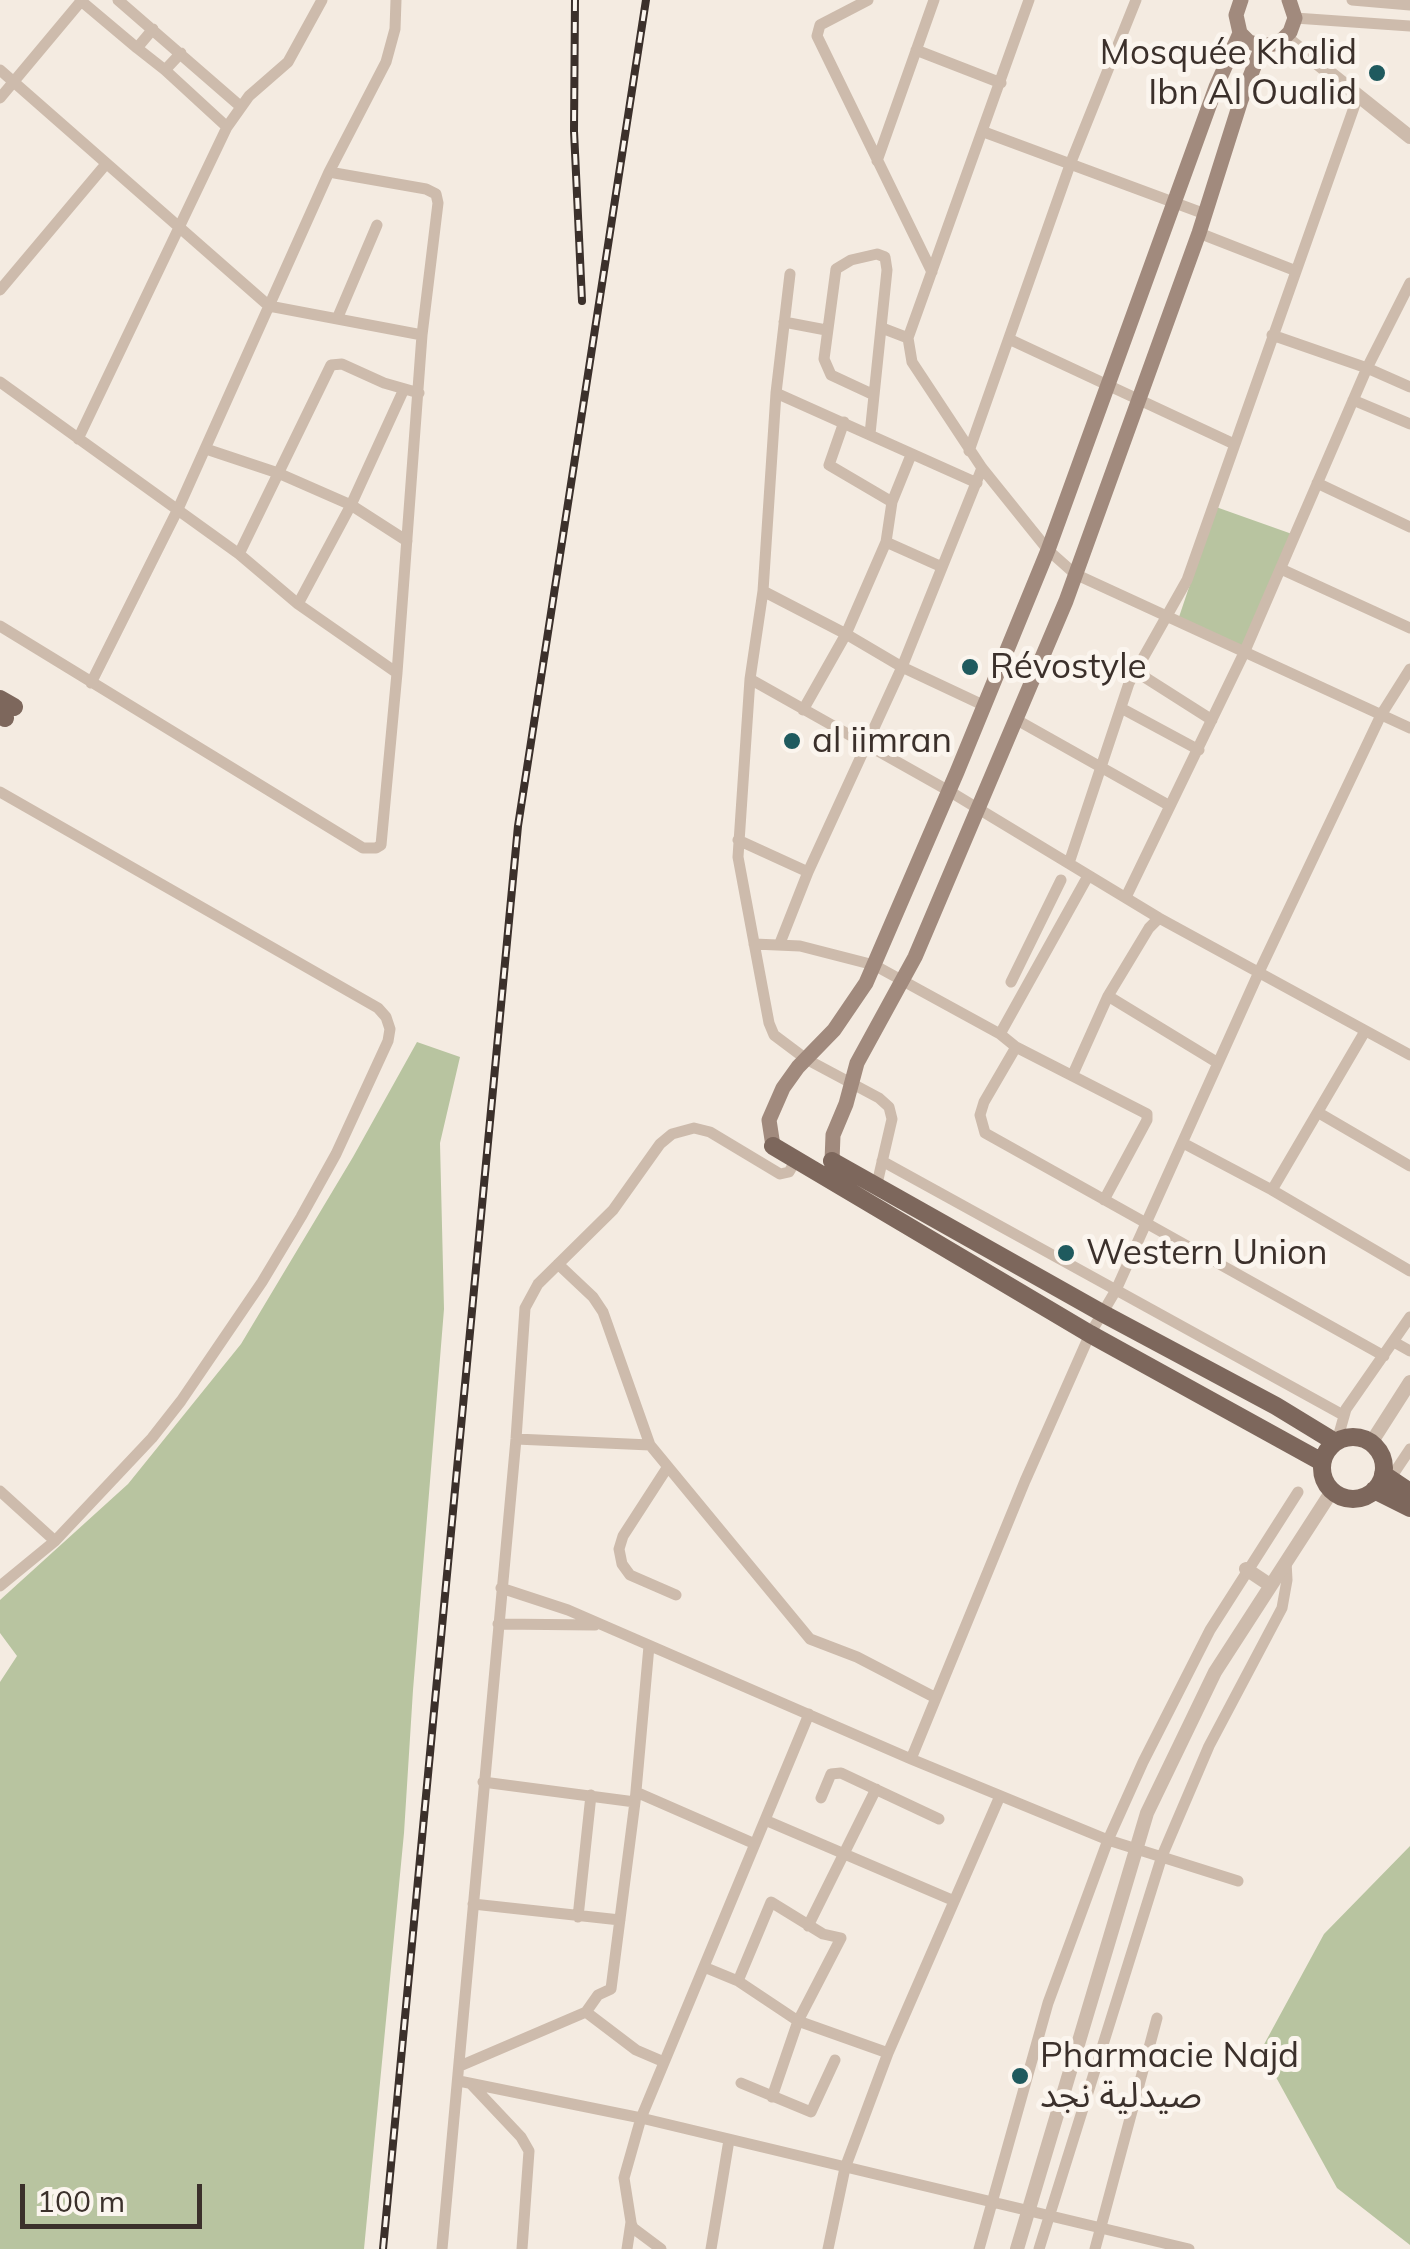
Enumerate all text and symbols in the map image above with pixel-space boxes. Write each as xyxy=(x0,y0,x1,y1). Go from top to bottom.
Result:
place label: Mosquée Khalid Ibn Al Oualid xyxy=(1100,32,1357,114)
marker: Mosquée Khalid Ibn Al Oualid xyxy=(1366,62,1388,84)
place label: Révostyle xyxy=(990,646,1147,688)
marker: Révostyle xyxy=(959,656,981,678)
place label: al iimran xyxy=(812,720,952,762)
marker: al iimran xyxy=(781,730,803,752)
place label: Western Union xyxy=(1086,1232,1327,1274)
marker: Western Union xyxy=(1055,1242,1077,1264)
place label: Pharmacie Najd صيدلية نجد xyxy=(1040,2035,1299,2117)
marker: Pharmacie Najd صيدلية نجد xyxy=(1009,2065,1031,2087)
scale bar xyxy=(25,2164,208,2226)
text: 100 m xyxy=(37,2182,125,2220)

